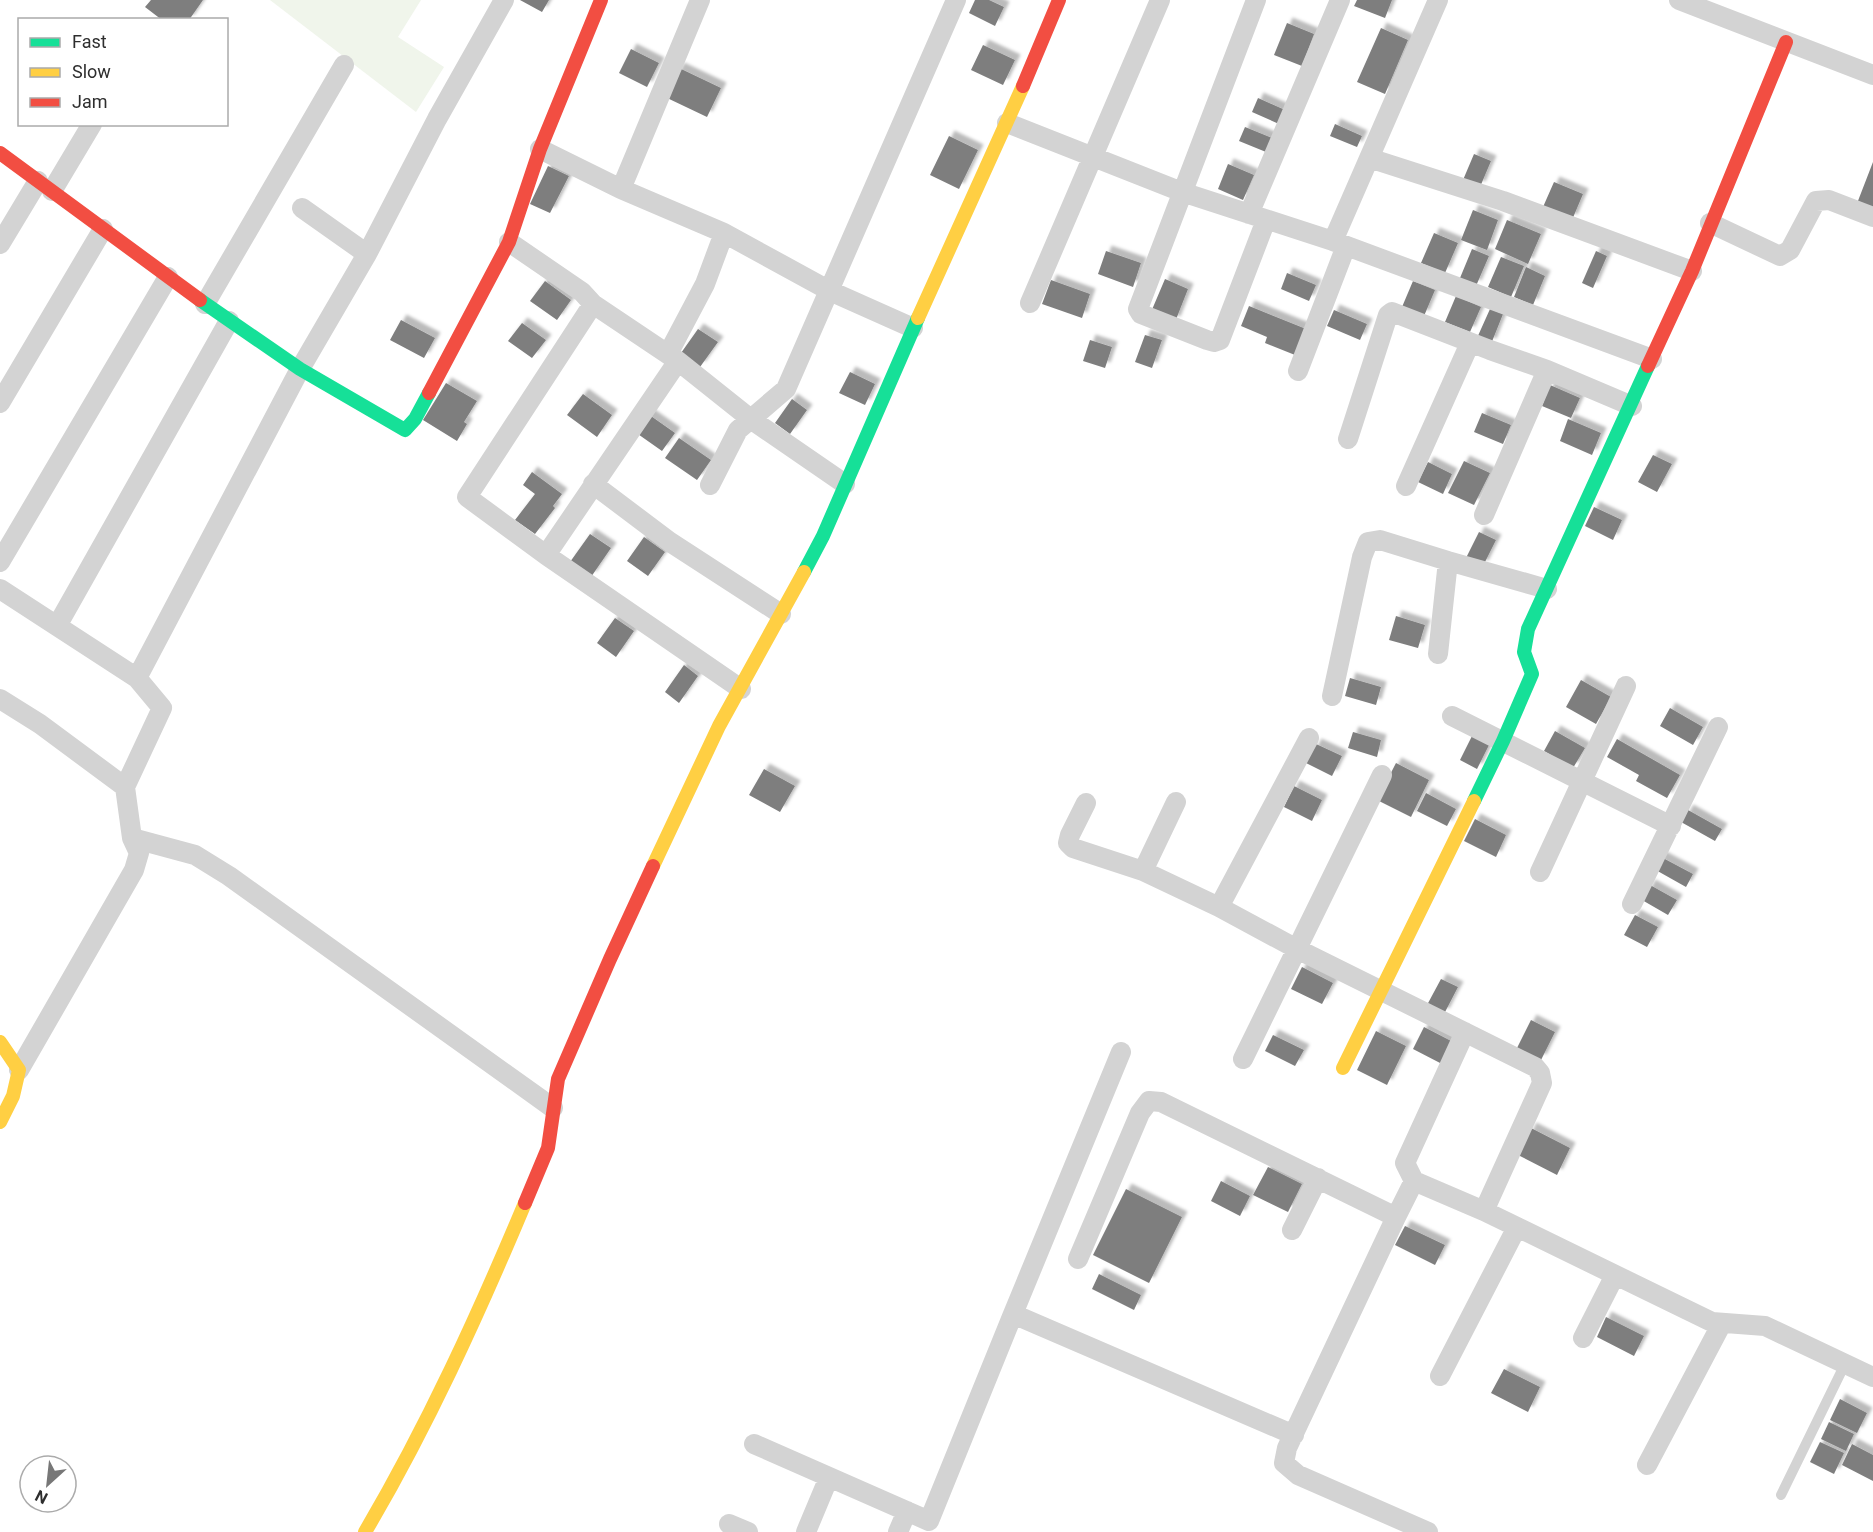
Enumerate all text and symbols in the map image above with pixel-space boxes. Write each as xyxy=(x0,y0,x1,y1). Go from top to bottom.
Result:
legend xyxy=(18,18,228,126)
text: Fast xyxy=(72,31,107,52)
text: Slow xyxy=(72,61,111,82)
text: Jam xyxy=(72,91,108,112)
north arrow xyxy=(18,1454,78,1514)
text: N xyxy=(32,1486,51,1508)

